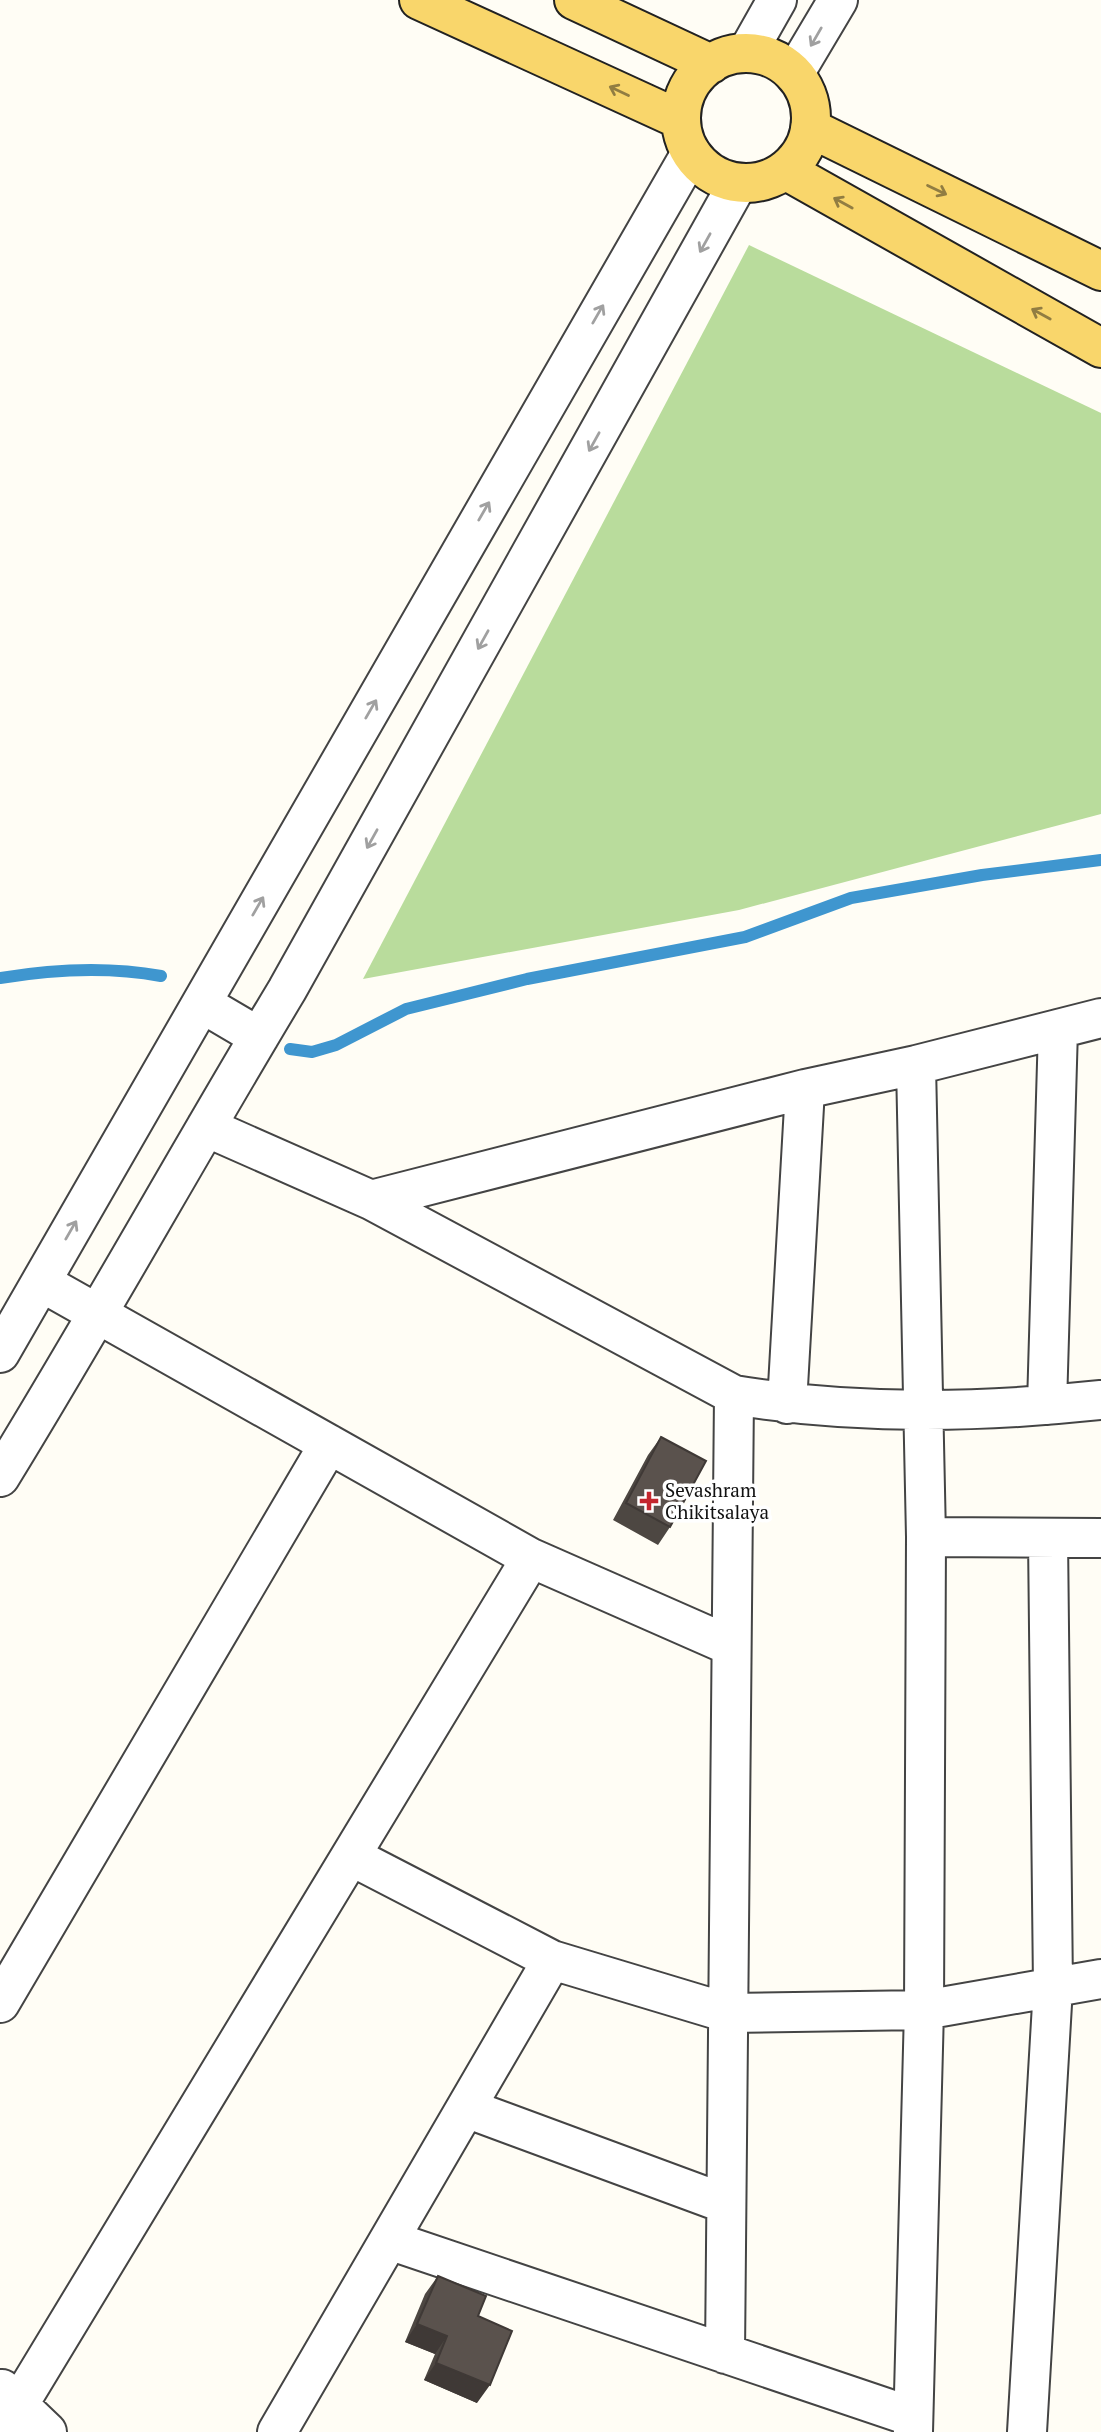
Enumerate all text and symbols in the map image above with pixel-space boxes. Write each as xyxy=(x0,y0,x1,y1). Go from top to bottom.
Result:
one-way arrow xyxy=(809,27,823,47)
one-way arrow xyxy=(609,84,630,97)
one-way arrow xyxy=(926,184,947,198)
one-way arrow xyxy=(833,196,854,209)
one-way arrow xyxy=(698,232,711,253)
one-way arrow xyxy=(591,305,605,325)
one-way arrow xyxy=(1032,307,1052,321)
one-way arrow xyxy=(587,431,601,451)
one-way arrow xyxy=(477,502,491,522)
one-way arrow xyxy=(476,630,490,650)
one-way arrow xyxy=(364,699,378,719)
one-way arrow xyxy=(365,828,378,849)
one-way arrow xyxy=(251,896,265,916)
one-way arrow xyxy=(65,1220,78,1241)
place label: Sevashram Chikitsalaya xyxy=(665,1477,769,1524)
marker: Sevashram Chikitsalaya xyxy=(639,1491,659,1511)

